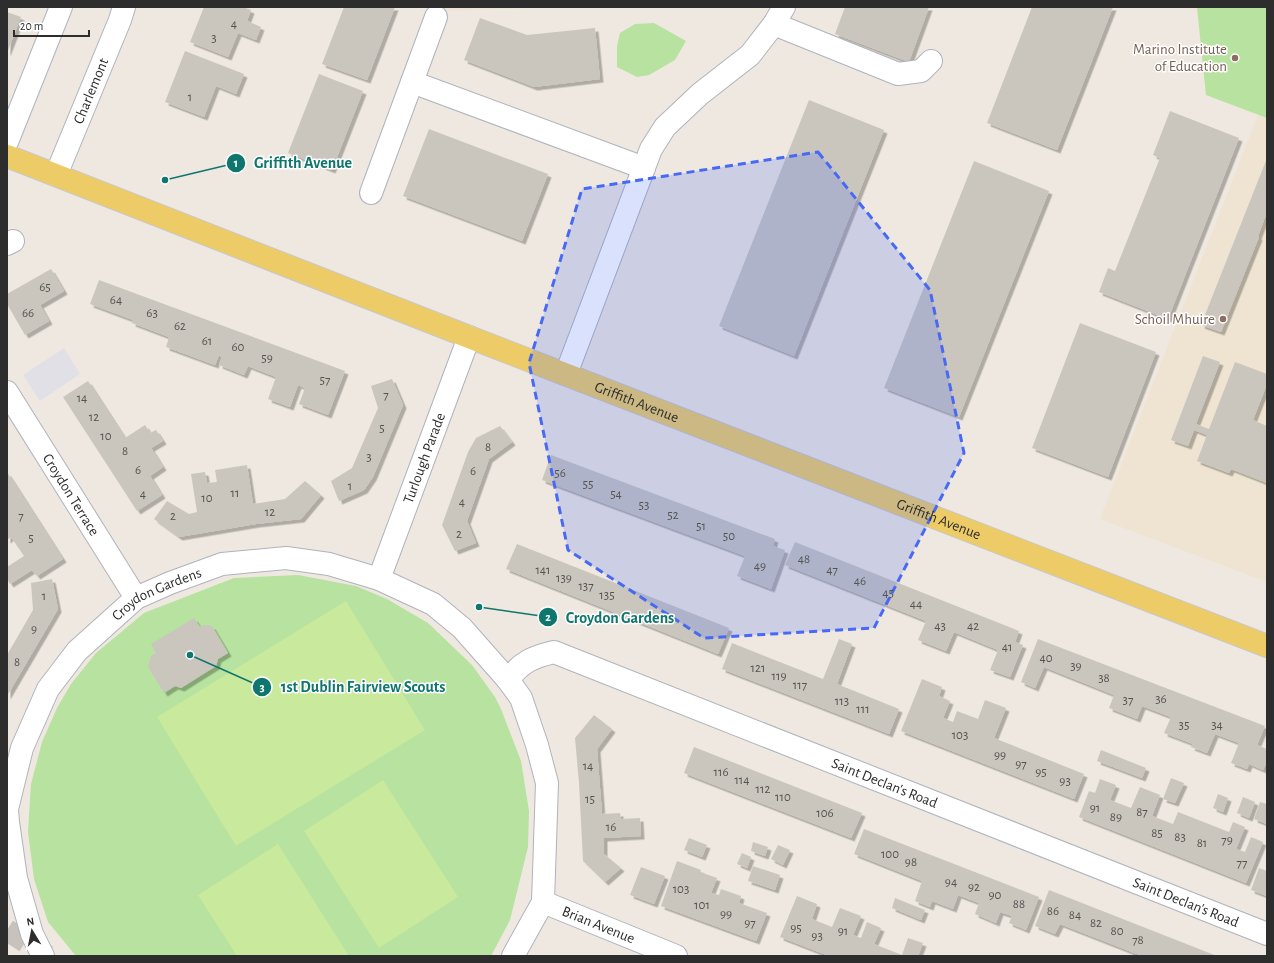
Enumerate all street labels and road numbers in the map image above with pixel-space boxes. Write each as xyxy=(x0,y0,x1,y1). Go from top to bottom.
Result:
street label: Charlemont xyxy=(70,56,111,126)
street label: Griffith Avenue xyxy=(593,379,681,425)
street label: Turlough Parade xyxy=(400,411,448,505)
street label: Croydon Terrace xyxy=(40,451,102,538)
street label: Griffith Avenue xyxy=(895,496,983,542)
street label: Croydon Gardens xyxy=(109,565,203,623)
street label: Saint Declan's Road xyxy=(830,755,940,811)
street label: Saint Declan's Road xyxy=(1131,874,1241,930)
street label: Brian Avenue xyxy=(560,903,637,946)

